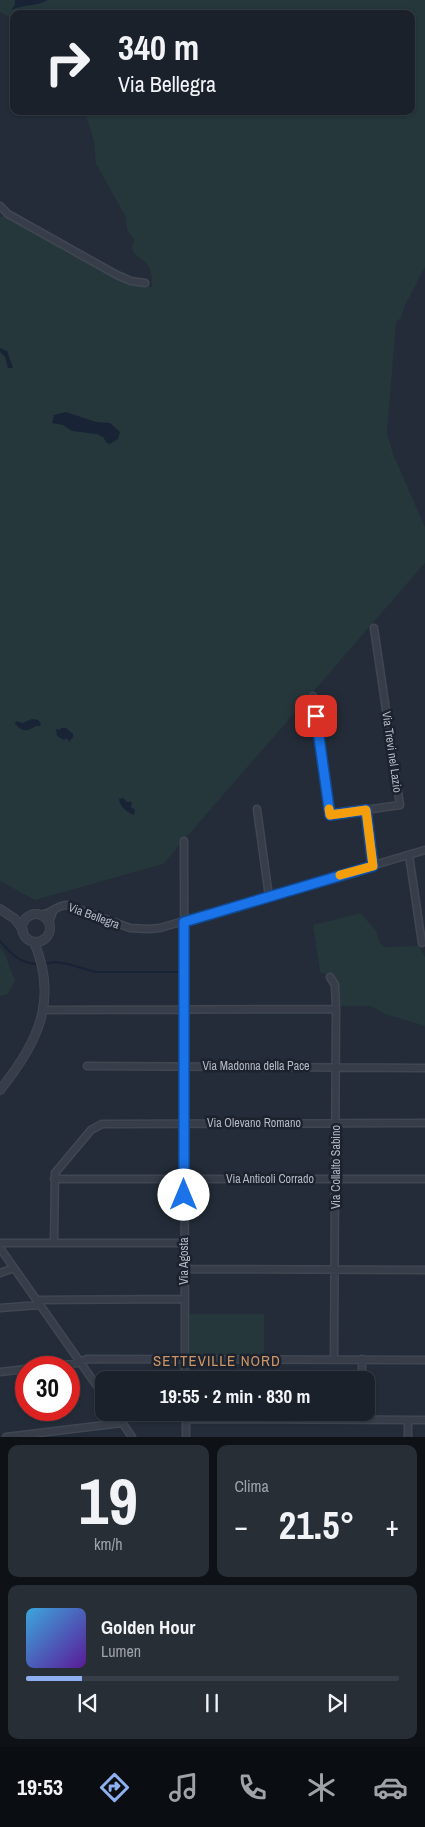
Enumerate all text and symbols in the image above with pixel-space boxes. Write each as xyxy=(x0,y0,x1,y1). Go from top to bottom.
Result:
text: 340 m xyxy=(118,24,199,71)
icon: right xyxy=(35,30,100,95)
text: Via Bellegra xyxy=(118,69,216,99)
pin xyxy=(295,695,337,737)
icon: arrive xyxy=(302,702,330,730)
street label: Via Trevi nel Lazio xyxy=(378,710,406,794)
street label: Via Bellegra xyxy=(66,899,122,933)
street label: Via Madonna della Pace xyxy=(202,1058,310,1074)
street label: Via Olevano Romano xyxy=(207,1115,301,1131)
street label: Via Collalto Sabino xyxy=(328,1125,344,1209)
position arrow xyxy=(157,1168,209,1220)
street label: Via Anticoli Corrado xyxy=(226,1171,314,1187)
street label: Via Agosta xyxy=(176,1237,192,1285)
district label: SETTEVILLE NORD xyxy=(153,1350,281,1371)
speed limit sign: 30 xyxy=(15,1356,80,1421)
text: 19:55 · 2 min · 830 m xyxy=(160,1383,310,1409)
text: 19 xyxy=(79,1457,138,1544)
text: Clima xyxy=(235,1475,269,1497)
text: 21.5° xyxy=(279,1500,355,1551)
text: − xyxy=(235,1507,248,1545)
text: + xyxy=(386,1507,399,1545)
text: km/h xyxy=(94,1533,122,1555)
text: Golden Hour xyxy=(101,1614,195,1640)
text: Lumen xyxy=(101,1640,141,1662)
icon: previous xyxy=(74,1689,102,1717)
icon: pause xyxy=(198,1689,226,1717)
icon: next xyxy=(323,1689,351,1717)
icon: directions xyxy=(97,1770,132,1805)
icon: music xyxy=(166,1770,201,1805)
icon: phone xyxy=(235,1770,270,1805)
icon: climate xyxy=(304,1770,339,1805)
icon: car xyxy=(373,1770,408,1805)
text: 19:53 xyxy=(17,1772,63,1802)

